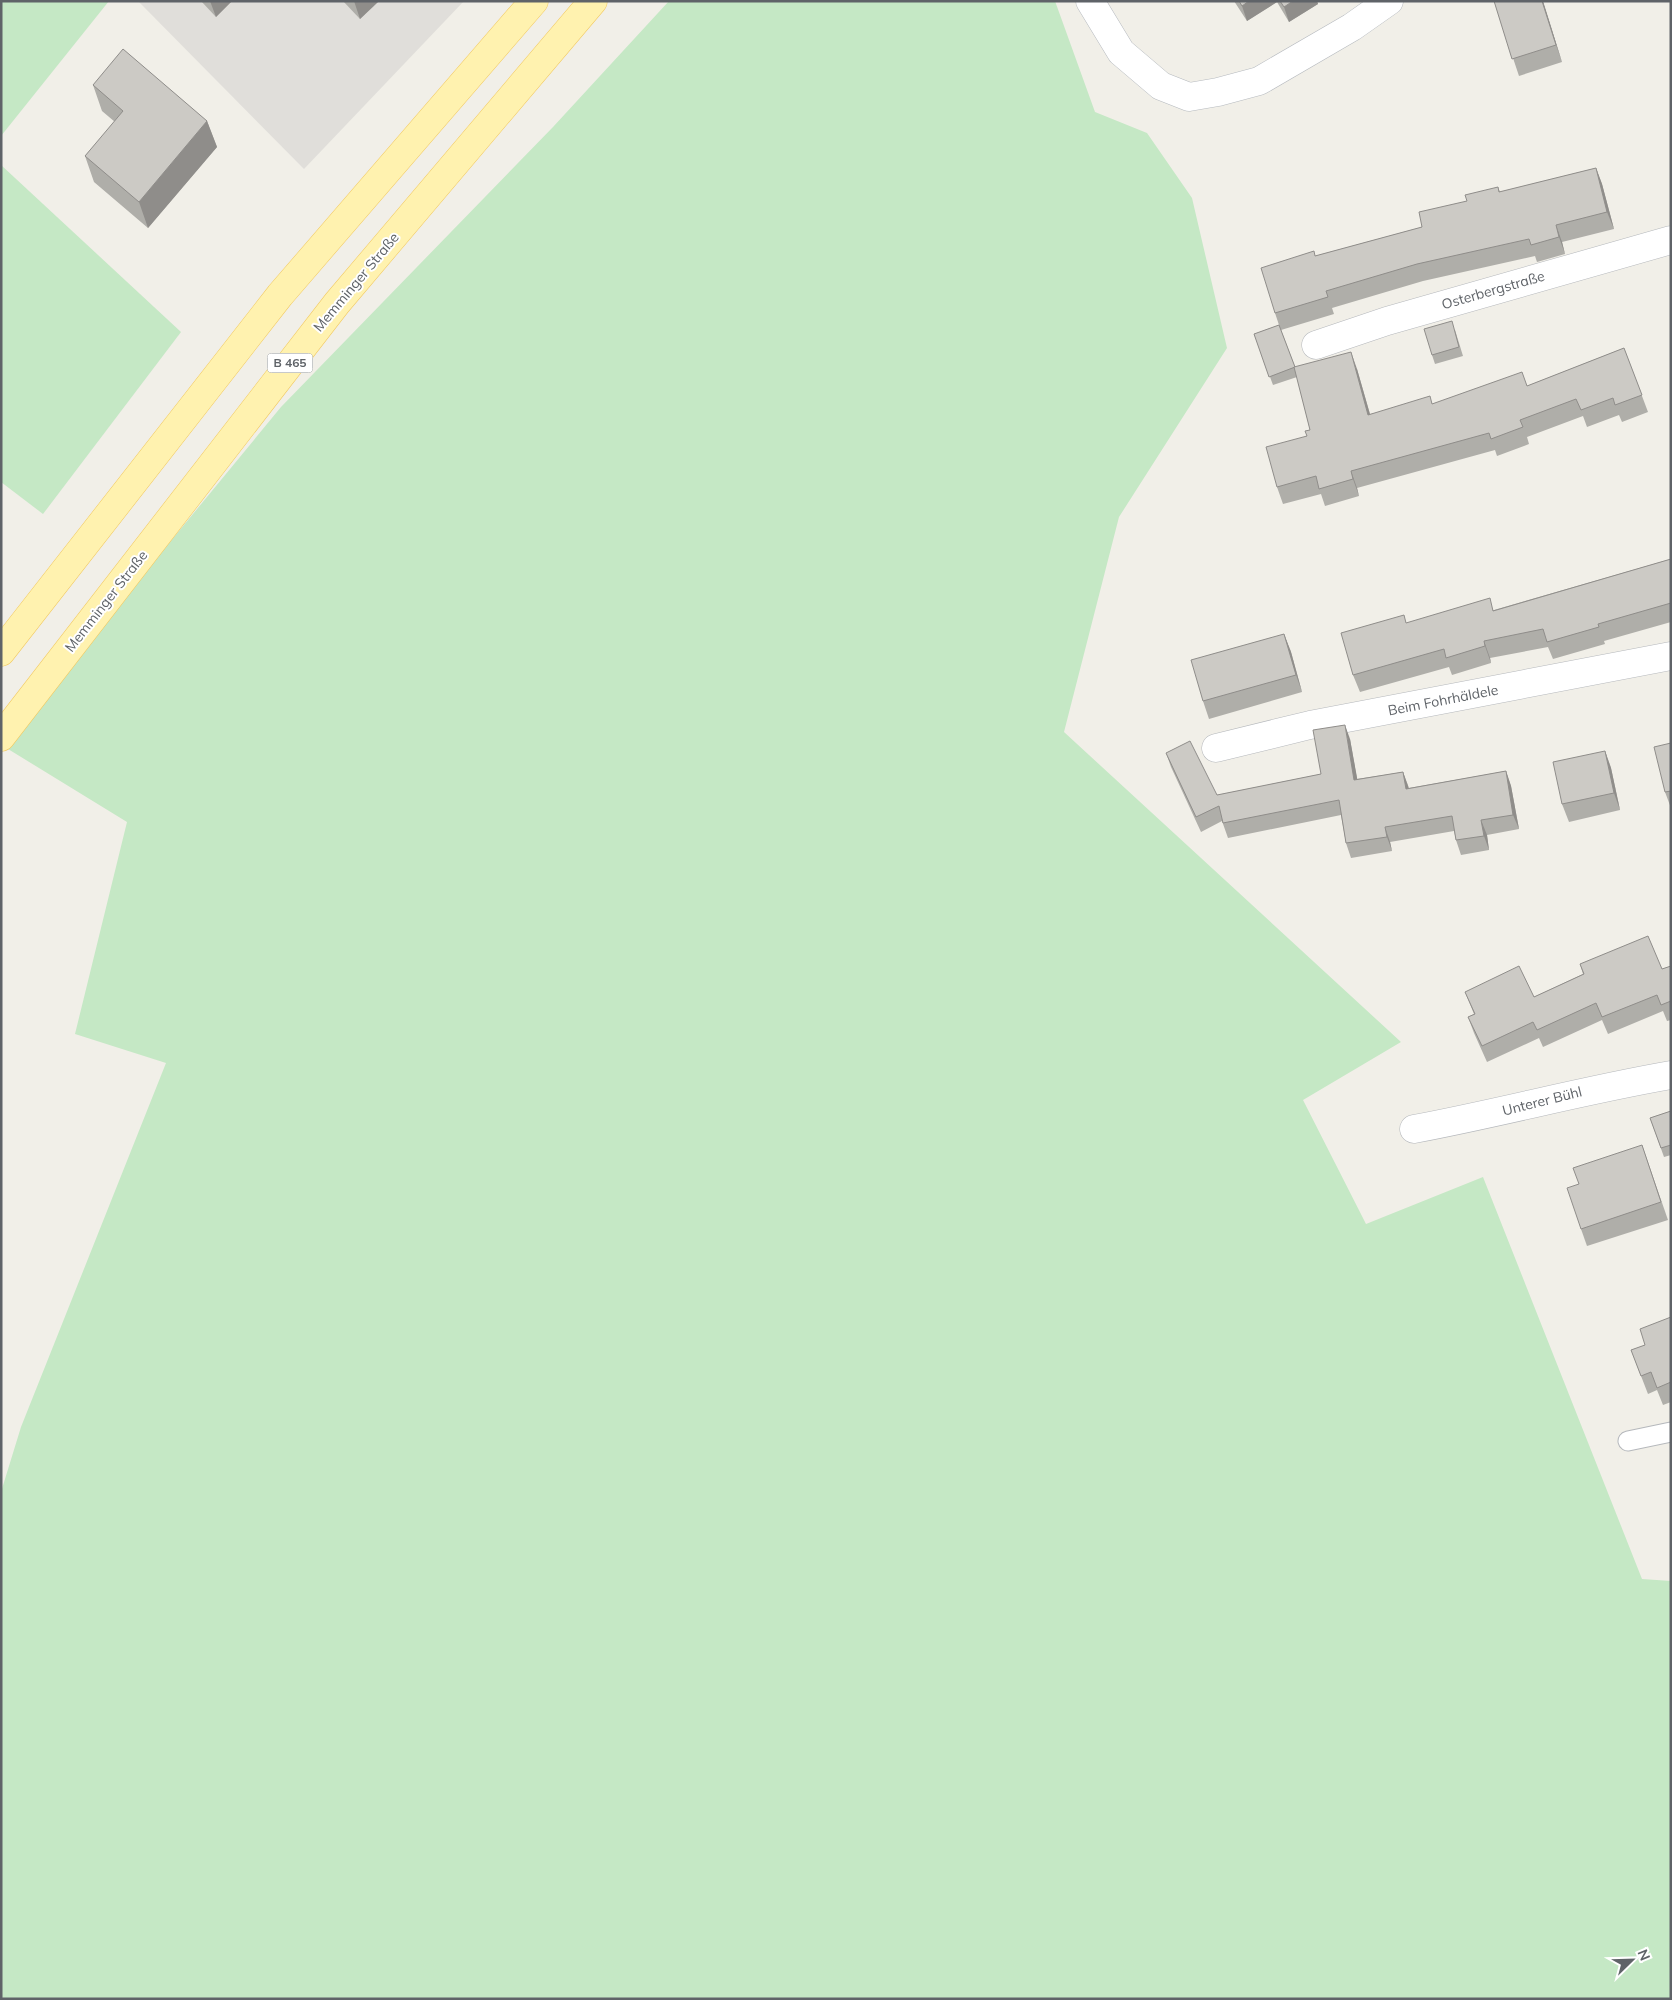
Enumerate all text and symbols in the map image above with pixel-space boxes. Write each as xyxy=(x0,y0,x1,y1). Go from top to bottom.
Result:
street label: Memminger Straße xyxy=(309,229,403,335)
street label: Osterbergstraße xyxy=(1439,267,1547,313)
road number: B 465 xyxy=(268,353,312,372)
street label: Memminger Straße xyxy=(61,547,151,655)
street label: Beim Fohrhäldele xyxy=(1386,680,1500,720)
street label: Unterer Bühl xyxy=(1500,1082,1584,1120)
north arrow xyxy=(1607,1935,1657,1985)
text: N xyxy=(1634,1947,1654,1963)

